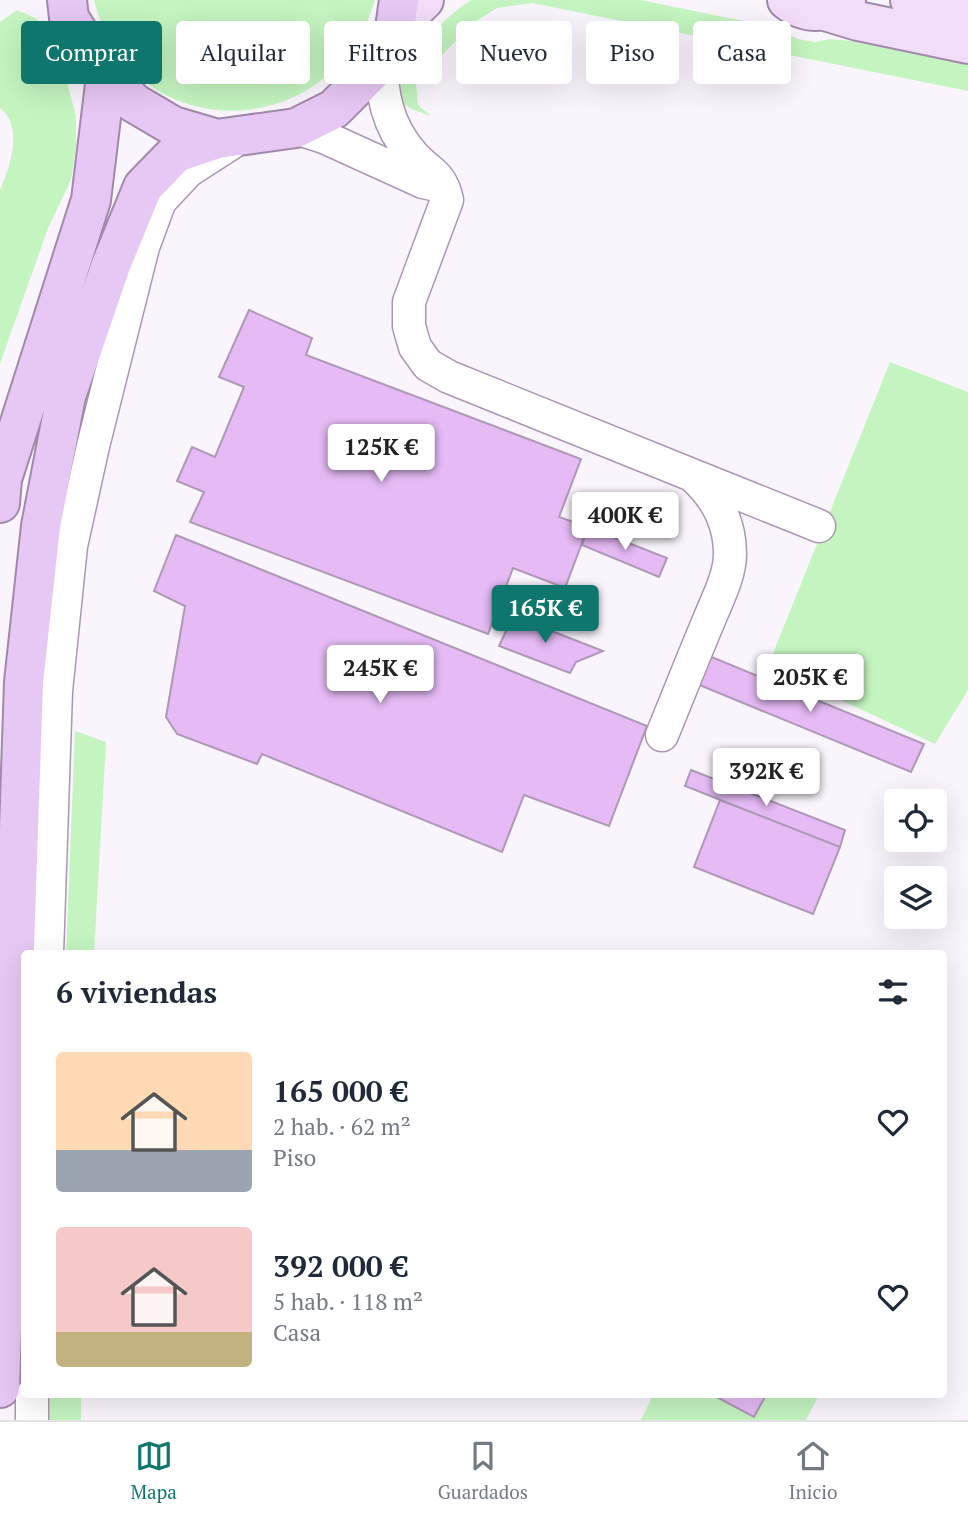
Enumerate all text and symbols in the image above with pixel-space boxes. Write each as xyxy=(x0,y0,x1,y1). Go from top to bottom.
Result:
chip: Comprar xyxy=(21,21,162,84)
chip: Alquilar xyxy=(176,21,310,84)
chip: Filtros xyxy=(324,21,442,84)
chip: Nuevo xyxy=(456,21,572,84)
chip: Piso xyxy=(586,21,679,84)
chip: Casa xyxy=(693,21,791,84)
pin: 125K € xyxy=(324,424,438,484)
text: 125K € xyxy=(344,431,418,462)
pin: 400K € xyxy=(568,492,682,552)
text: 400K € xyxy=(588,499,662,530)
pin: 165K € xyxy=(488,586,602,645)
text: 165K € xyxy=(508,592,582,623)
pin: 245K € xyxy=(323,646,437,705)
text: 245K € xyxy=(343,652,417,683)
pin: 205K € xyxy=(753,654,867,714)
text: 205K € xyxy=(773,661,847,692)
pin: 392K € xyxy=(709,748,823,808)
text: 392K € xyxy=(729,755,803,786)
map controls xyxy=(884,789,947,929)
button: locate xyxy=(884,789,947,852)
button: layers xyxy=(884,866,947,929)
text: 6 viviendas xyxy=(56,972,217,1012)
icon: filters xyxy=(874,973,912,1011)
text: 165 000 € xyxy=(273,1071,408,1111)
icon: home xyxy=(112,1080,196,1164)
icon: heart xyxy=(874,1103,912,1141)
text: 2 hab. · 62 m² xyxy=(273,1111,411,1142)
text: Piso xyxy=(273,1142,316,1173)
text: 392 000 € xyxy=(273,1246,408,1286)
icon: home xyxy=(112,1255,196,1339)
icon: heart xyxy=(874,1278,912,1316)
text: 5 hab. · 118 m² xyxy=(273,1286,423,1317)
text: Casa xyxy=(273,1317,321,1348)
tab: Mapa xyxy=(130,1437,177,1504)
tab: Guardados xyxy=(438,1437,528,1504)
tab: Inicio xyxy=(789,1437,838,1504)

